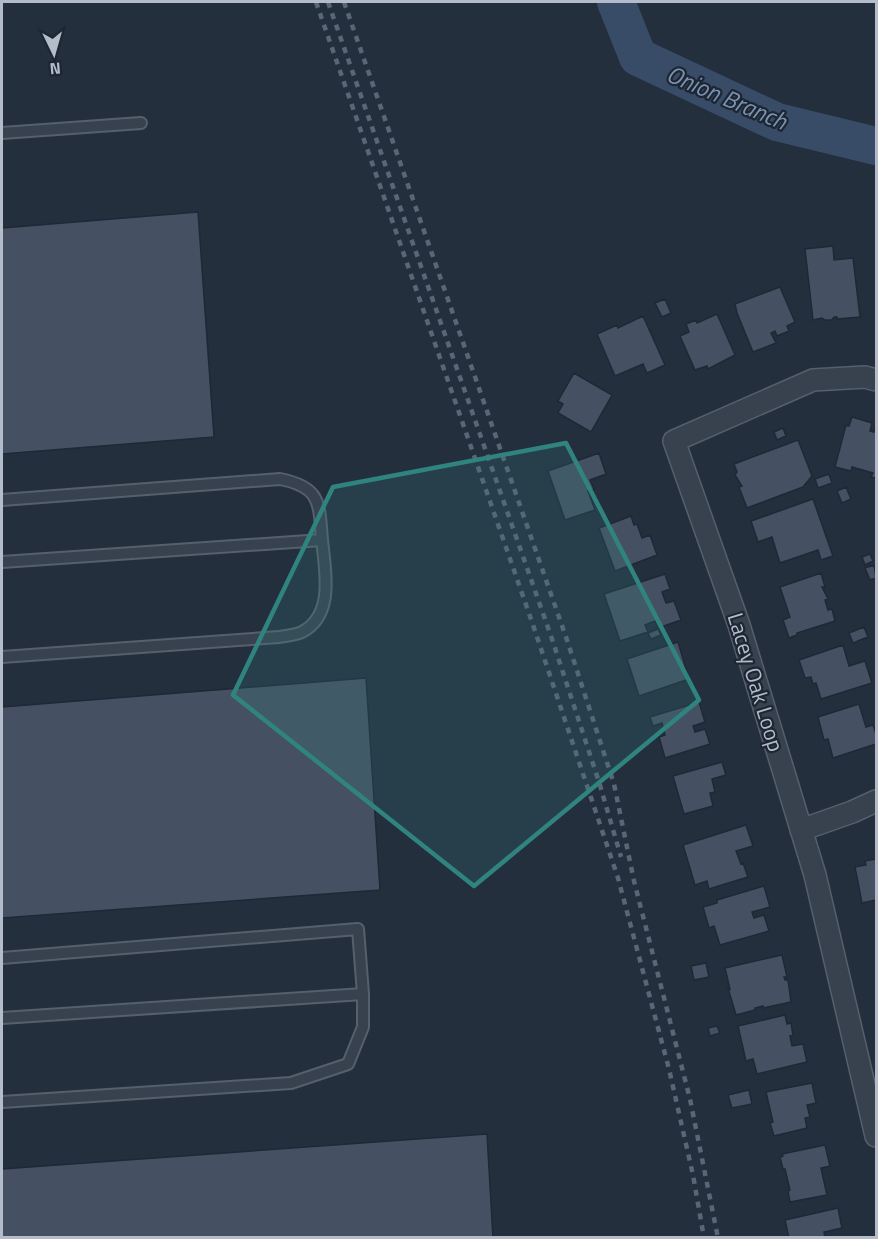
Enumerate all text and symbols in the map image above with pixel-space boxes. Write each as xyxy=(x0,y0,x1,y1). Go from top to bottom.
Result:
north arrow xyxy=(24,24,84,84)
water label: Onion Branch xyxy=(661,55,794,139)
text: N xyxy=(49,57,62,81)
street label: Lacey Oak Loop xyxy=(719,608,793,756)

